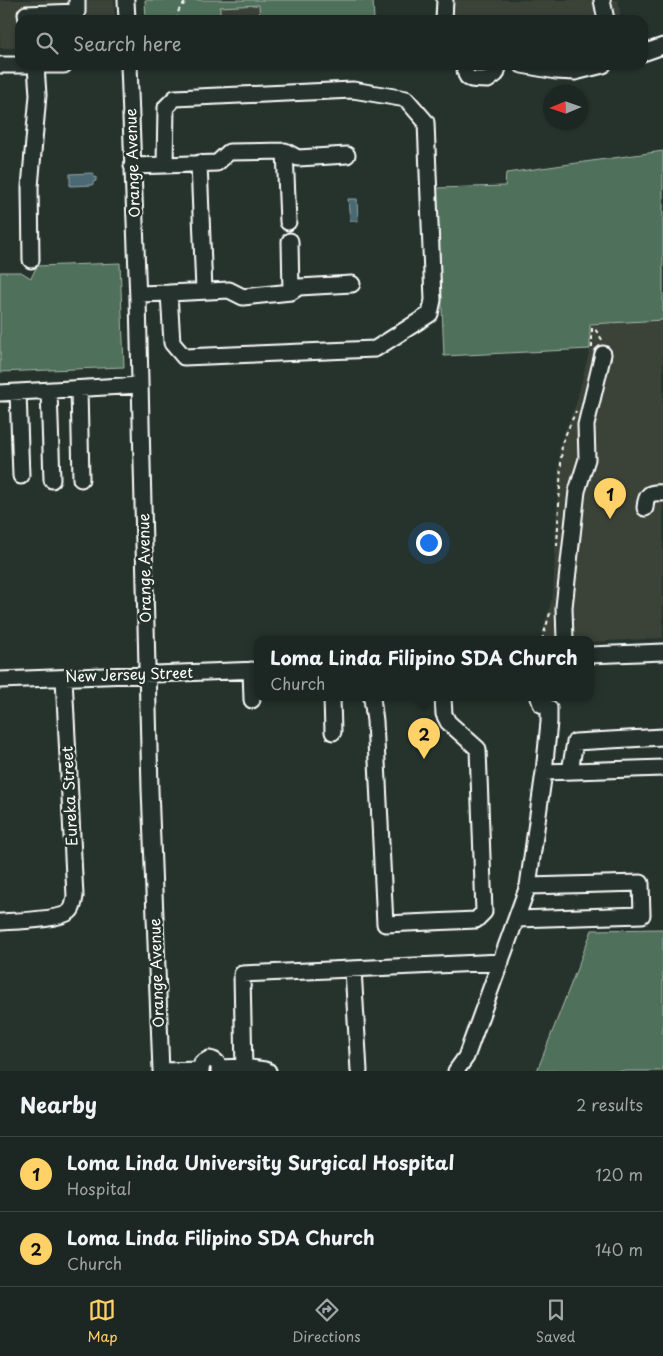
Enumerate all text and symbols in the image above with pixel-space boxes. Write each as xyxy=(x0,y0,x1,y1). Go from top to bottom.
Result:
search box xyxy=(15,15,648,70)
icon: search xyxy=(33,29,61,57)
text: Search here xyxy=(73,29,182,57)
north arrow xyxy=(543,85,588,130)
street label: Orange Avenue xyxy=(118,108,145,218)
pin: 1 xyxy=(594,478,626,519)
street label: Orange Avenue xyxy=(131,513,156,623)
your location xyxy=(416,530,442,556)
popup xyxy=(254,636,594,701)
text: Loma Linda Filipino SDA Church xyxy=(270,643,578,671)
street label: New Jersey Street xyxy=(65,660,194,687)
text: Church xyxy=(270,671,325,695)
pin: 2 xyxy=(408,718,440,759)
street label: Eureka Street xyxy=(54,746,83,847)
street label: Orange Avenue xyxy=(142,918,169,1028)
text: Nearby xyxy=(20,1088,97,1120)
text: 2 results xyxy=(576,1092,643,1116)
text: Loma Linda University Surgical Hospital xyxy=(67,1148,454,1176)
text: 1 xyxy=(32,1162,40,1186)
text: 120 m xyxy=(596,1162,643,1186)
text: Hospital xyxy=(67,1176,131,1200)
text: Loma Linda Filipino SDA Church xyxy=(67,1223,375,1251)
text: 2 xyxy=(30,1237,42,1261)
text: 140 m xyxy=(595,1237,643,1261)
text: Church xyxy=(67,1251,122,1275)
tab: Map xyxy=(88,1296,117,1347)
tab: Directions xyxy=(293,1296,361,1347)
tab: Saved xyxy=(536,1296,575,1347)

